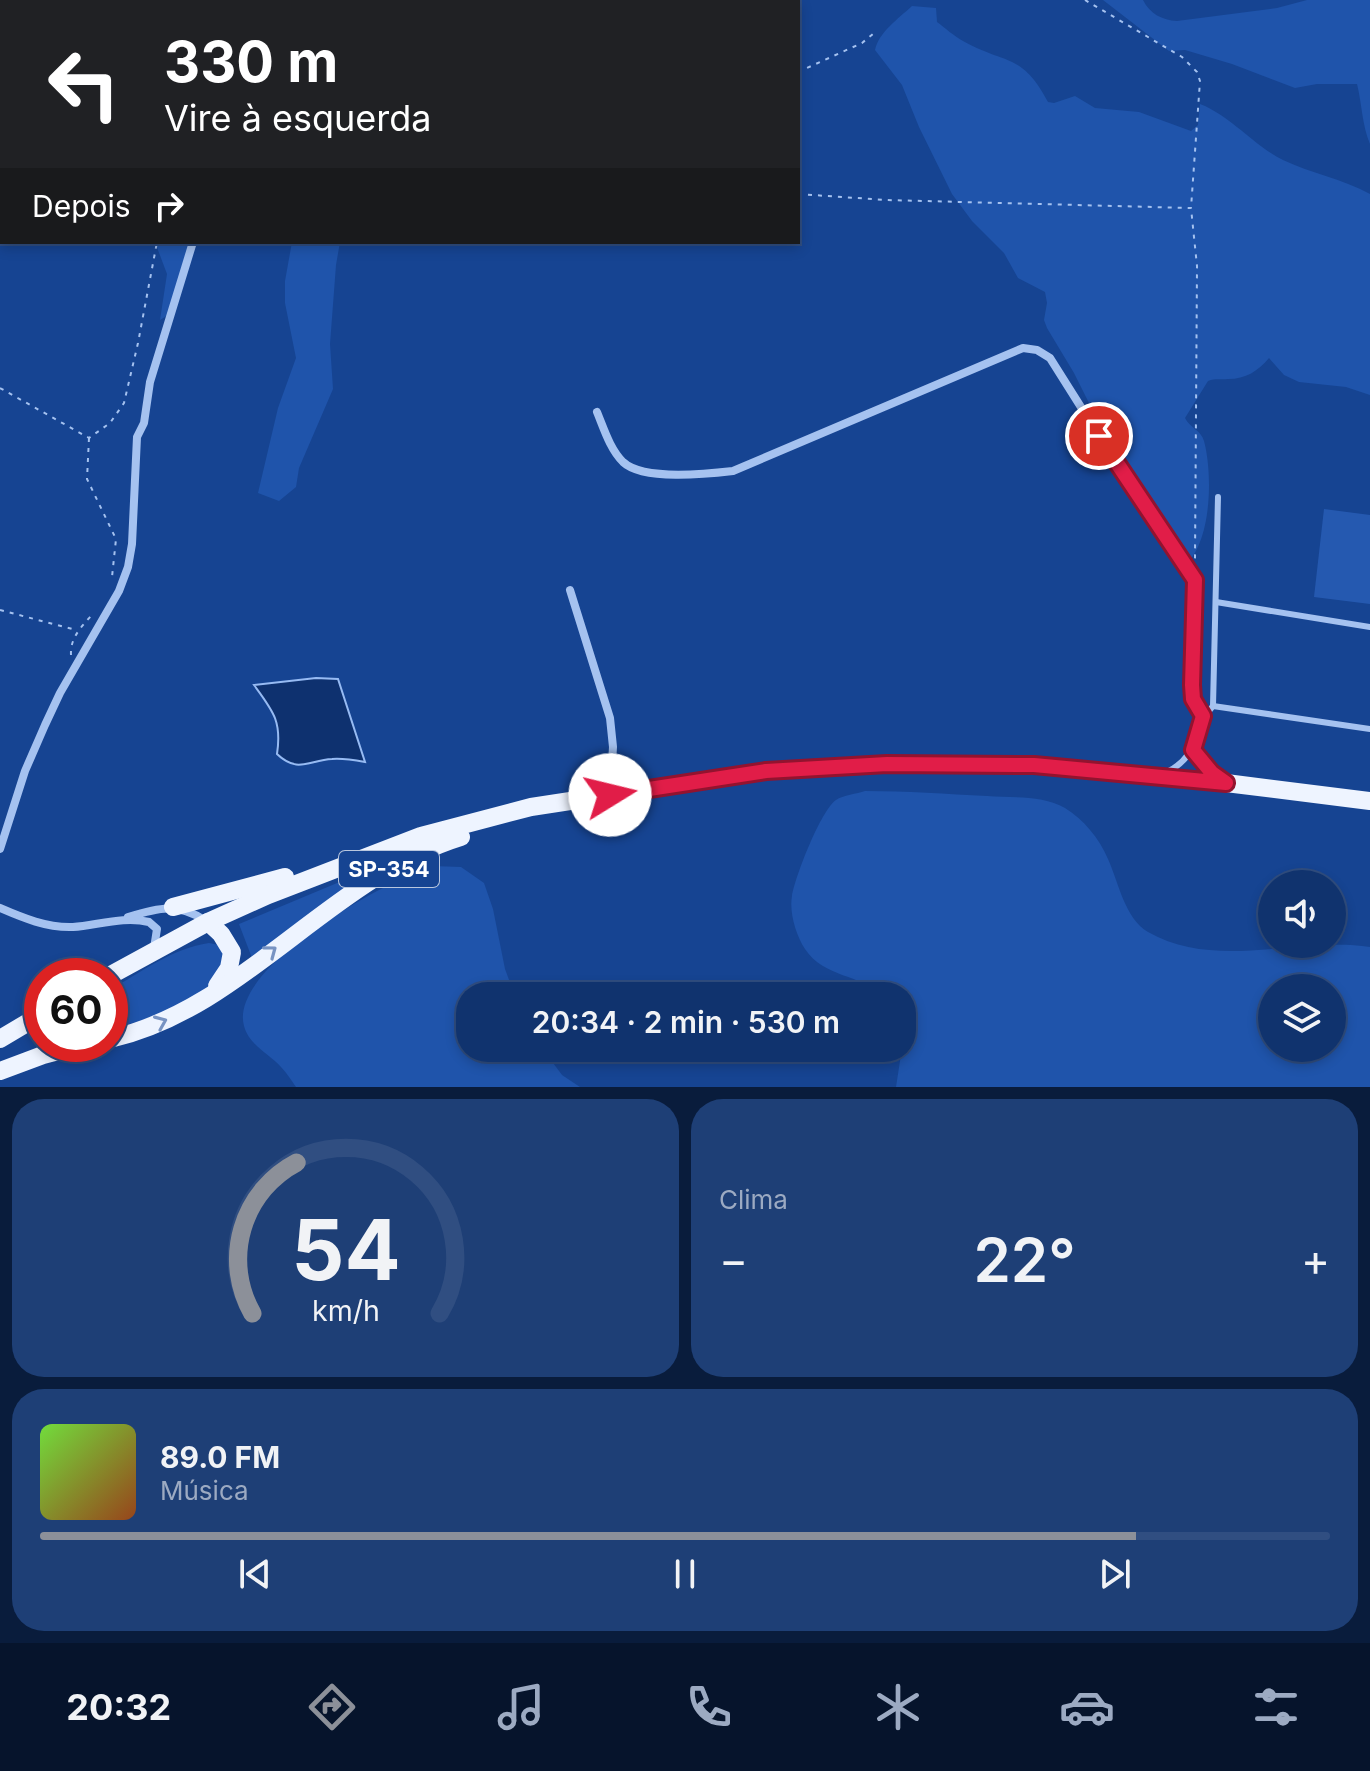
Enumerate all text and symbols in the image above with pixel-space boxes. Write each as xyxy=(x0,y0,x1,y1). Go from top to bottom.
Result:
text: 330 m xyxy=(164,28,338,96)
icon: left xyxy=(32,32,136,136)
text: Vire à esquerda xyxy=(164,96,432,140)
icon: right xyxy=(147,184,191,228)
text: Depois xyxy=(32,188,131,224)
pin xyxy=(1065,402,1133,470)
icon: arrive xyxy=(1077,414,1121,458)
position arrow xyxy=(568,753,652,837)
road number: SP-354 xyxy=(339,851,439,887)
map controls xyxy=(1258,870,1346,1062)
button: sound xyxy=(1258,870,1346,958)
one-way arrow xyxy=(262,946,277,960)
speed limit sign: 60 xyxy=(24,958,128,1062)
button: layers xyxy=(1258,974,1346,1062)
text: 20:34 · 2 min · 530 m xyxy=(532,1004,840,1040)
one-way arrow xyxy=(153,1015,167,1031)
text: Clima xyxy=(719,1184,788,1215)
text: 54 xyxy=(291,1199,400,1300)
text: 22° xyxy=(973,1224,1076,1296)
text: − xyxy=(719,1233,748,1287)
text: + xyxy=(1301,1233,1330,1287)
text: km/h xyxy=(312,1293,379,1328)
text: 89.0 FM xyxy=(160,1439,280,1475)
text: Música xyxy=(160,1475,249,1506)
icon: previous xyxy=(233,1552,277,1596)
icon: pause xyxy=(663,1552,707,1596)
icon: next xyxy=(1093,1552,1137,1596)
icon: directions xyxy=(304,1679,360,1735)
icon: music xyxy=(493,1679,549,1735)
icon: phone xyxy=(681,1679,737,1735)
icon: climate xyxy=(870,1679,926,1735)
icon: car xyxy=(1059,1679,1115,1735)
icon: filters xyxy=(1248,1679,1304,1735)
text: 20:32 xyxy=(66,1685,171,1729)

